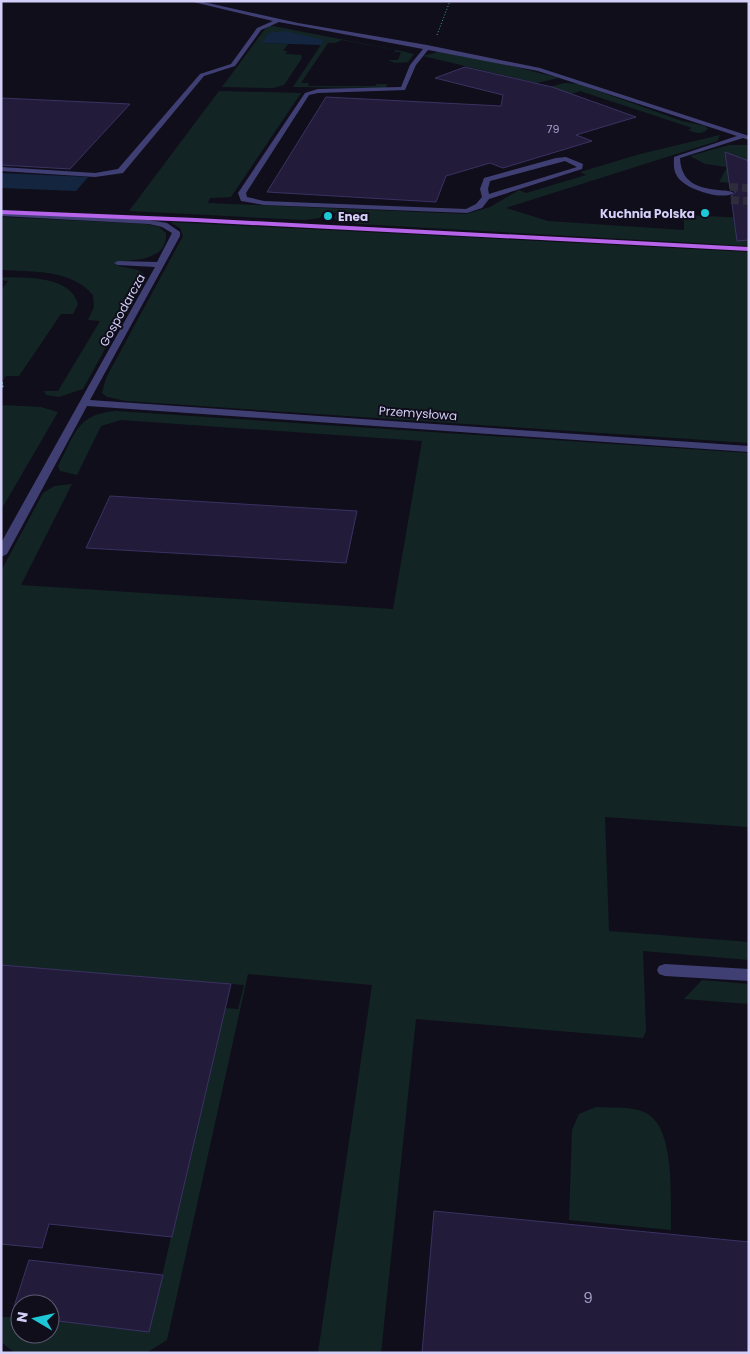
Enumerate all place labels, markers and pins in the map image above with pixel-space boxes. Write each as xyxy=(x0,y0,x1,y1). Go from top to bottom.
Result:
place label: Kuchnia Polska xyxy=(600,205,695,222)
marker: Kuchnia Polska xyxy=(699,207,711,219)
place label: Enea xyxy=(338,208,368,225)
marker: Enea xyxy=(322,210,334,222)

